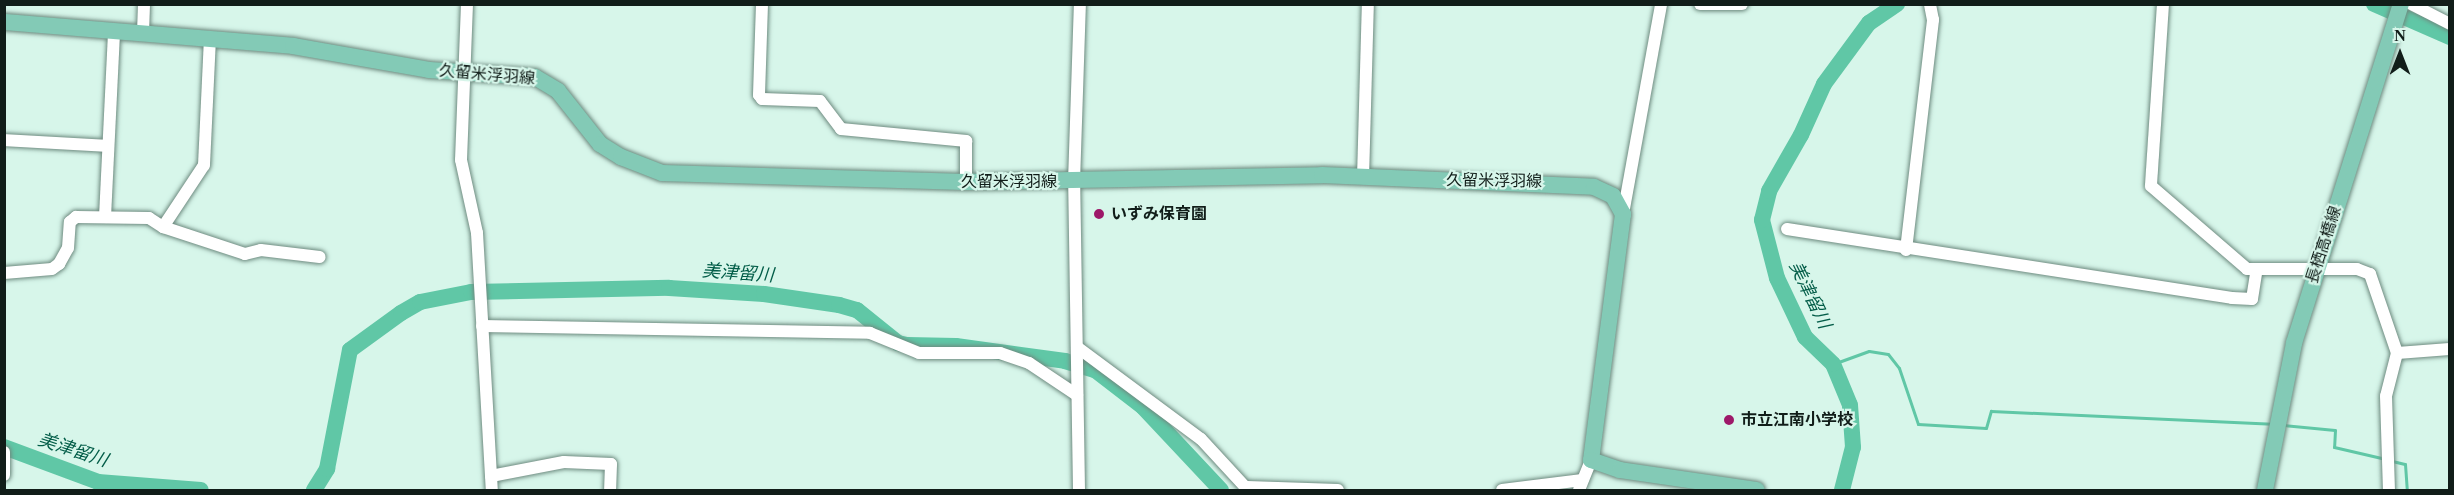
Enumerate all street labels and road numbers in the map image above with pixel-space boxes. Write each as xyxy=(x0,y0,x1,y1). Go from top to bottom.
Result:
street label: 久留米浮羽線 xyxy=(438,61,536,89)
street label: 久留米浮羽線 xyxy=(1446,171,1542,191)
street label: 久留米浮羽線 xyxy=(961,172,1057,192)
street label: 長栖高橋線 xyxy=(2303,204,2345,286)

